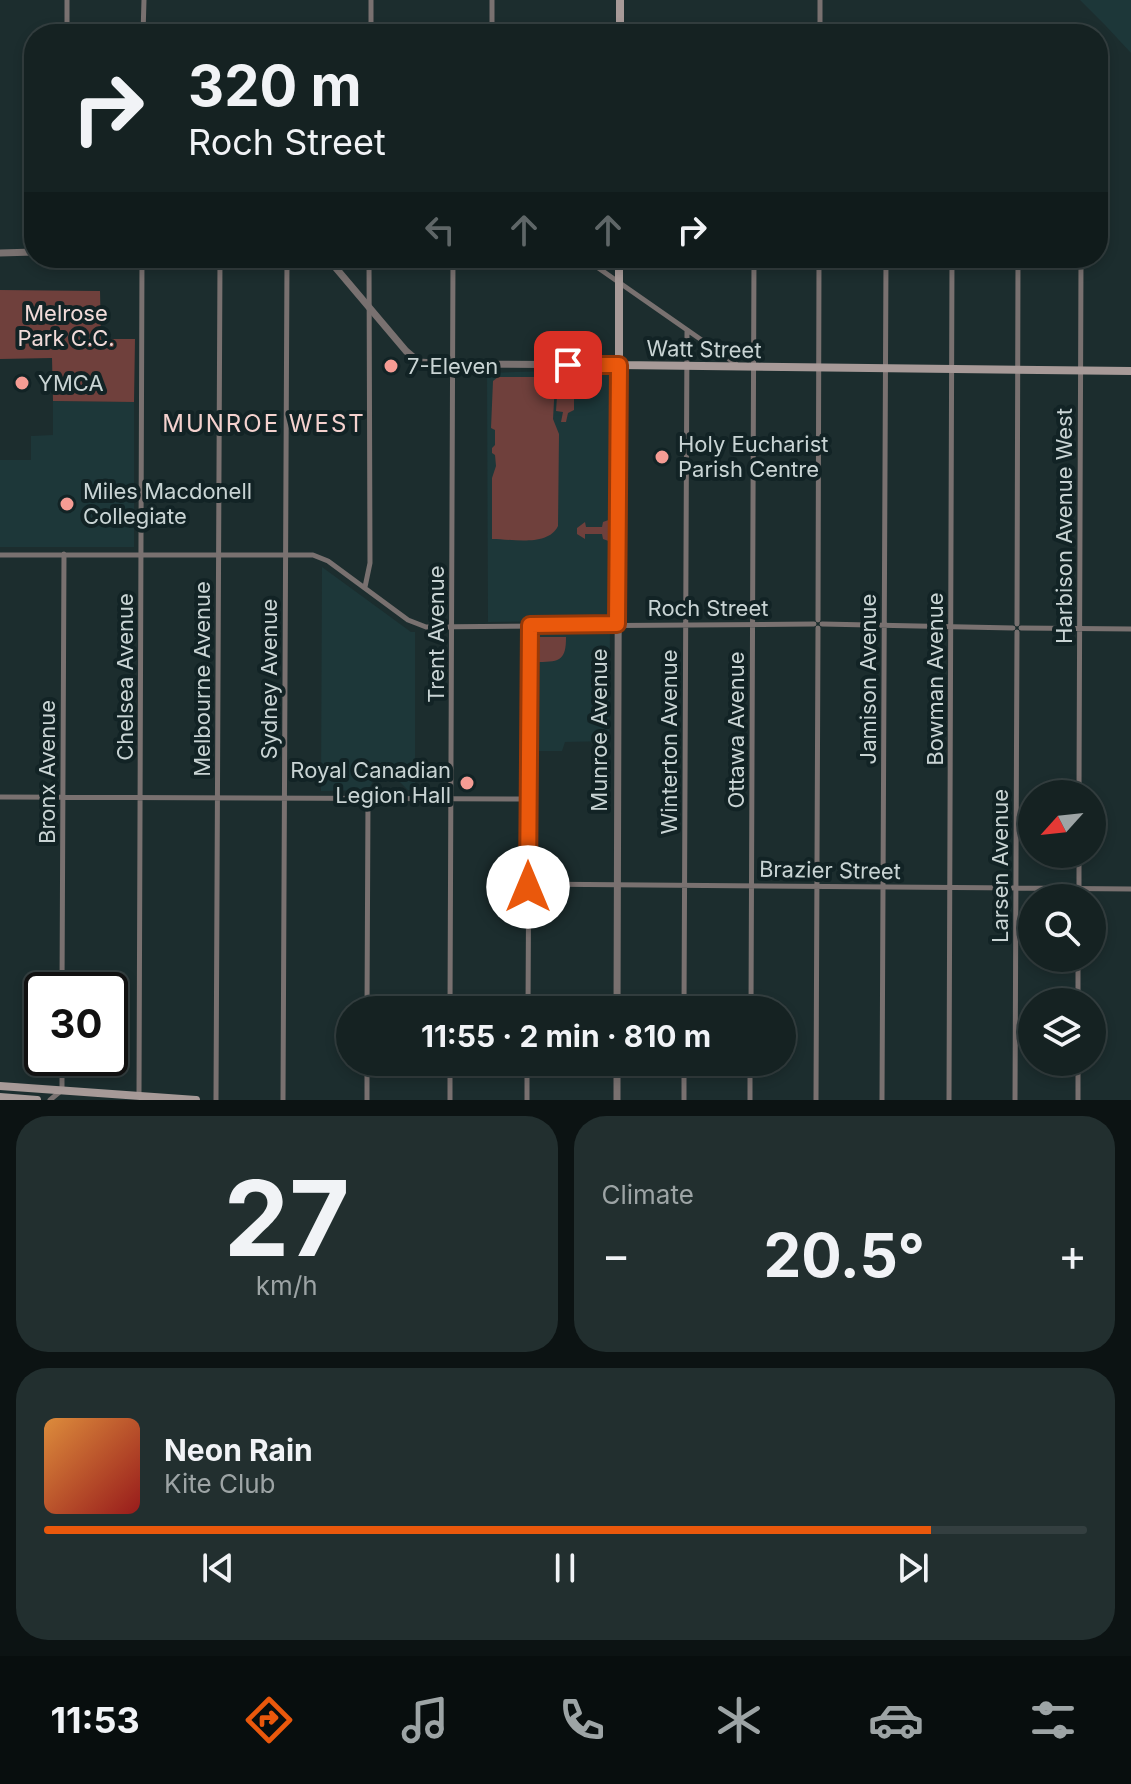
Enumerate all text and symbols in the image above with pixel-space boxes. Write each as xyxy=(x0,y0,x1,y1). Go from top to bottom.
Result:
text: 320 m xyxy=(188,52,362,120)
icon: right xyxy=(56,56,160,160)
text: Roch Street xyxy=(188,120,386,164)
icon: left xyxy=(418,208,462,252)
icon: ahead xyxy=(502,208,546,252)
icon: ahead xyxy=(586,208,630,252)
icon: right xyxy=(670,208,714,252)
park label: Melrose Park C.C. xyxy=(17,300,115,351)
pin xyxy=(534,331,602,399)
street label: Watt Street xyxy=(646,335,762,363)
icon: arrive xyxy=(546,343,590,387)
place label: 7-Eleven xyxy=(407,353,498,379)
marker: 7-Eleven xyxy=(382,357,400,375)
place label: YMCA xyxy=(38,370,104,396)
marker: YMCA xyxy=(13,374,31,392)
street label: Harbison Avenue West xyxy=(1051,408,1077,644)
district label: MUNROE WEST xyxy=(162,409,366,438)
place label: Holy Eucharist Parish Centre xyxy=(678,431,828,482)
marker: Holy Eucharist Parish Centre xyxy=(653,448,671,466)
place label: Miles Macdonell Collegiate xyxy=(83,478,252,529)
marker: Miles Macdonell Collegiate xyxy=(58,495,76,513)
street label: Trent Avenue xyxy=(423,565,449,703)
street label: Melbourne Avenue xyxy=(189,581,215,777)
street label: Bowman Avenue xyxy=(922,592,948,766)
street label: Chelsea Avenue xyxy=(112,593,138,761)
street label: Jamison Avenue xyxy=(855,594,881,764)
street label: Roch Street xyxy=(648,595,768,621)
street label: Sydney Avenue xyxy=(256,599,282,759)
street label: Munroe Avenue xyxy=(586,648,612,812)
street label: Winterton Avenue xyxy=(656,649,682,835)
street label: Ottawa Avenue xyxy=(723,652,749,808)
street label: Bronx Avenue xyxy=(34,700,60,844)
place label: Royal Canadian Legion Hall xyxy=(290,757,451,808)
marker: Royal Canadian Legion Hall xyxy=(458,774,476,792)
north arrow xyxy=(1018,780,1106,868)
map controls xyxy=(1018,780,1106,1076)
street label: Larsen Avenue xyxy=(987,789,1013,943)
position arrow xyxy=(486,845,570,929)
street label: Brazier Street xyxy=(759,856,901,884)
button: search xyxy=(1018,884,1106,972)
speed limit sign: 30 xyxy=(24,972,128,1076)
button: layers xyxy=(1018,988,1106,1076)
text: 11:55 · 2 min · 810 m xyxy=(421,1018,711,1054)
text: 27 xyxy=(224,1155,350,1281)
text: Climate xyxy=(602,1179,694,1210)
text: 20.5° xyxy=(763,1219,925,1291)
text: − xyxy=(602,1228,631,1282)
text: + xyxy=(1058,1228,1087,1282)
text: km/h xyxy=(256,1270,318,1301)
text: Neon Rain xyxy=(164,1432,313,1468)
text: Kite Club xyxy=(164,1468,275,1499)
icon: previous xyxy=(196,1546,240,1590)
icon: pause xyxy=(543,1546,587,1590)
icon: next xyxy=(891,1546,935,1590)
icon: directions xyxy=(241,1692,297,1748)
icon: music xyxy=(397,1692,453,1748)
icon: phone xyxy=(554,1692,610,1748)
icon: climate xyxy=(711,1692,767,1748)
icon: car xyxy=(868,1692,924,1748)
icon: filters xyxy=(1025,1692,1081,1748)
text: 11:53 xyxy=(50,1698,140,1742)

